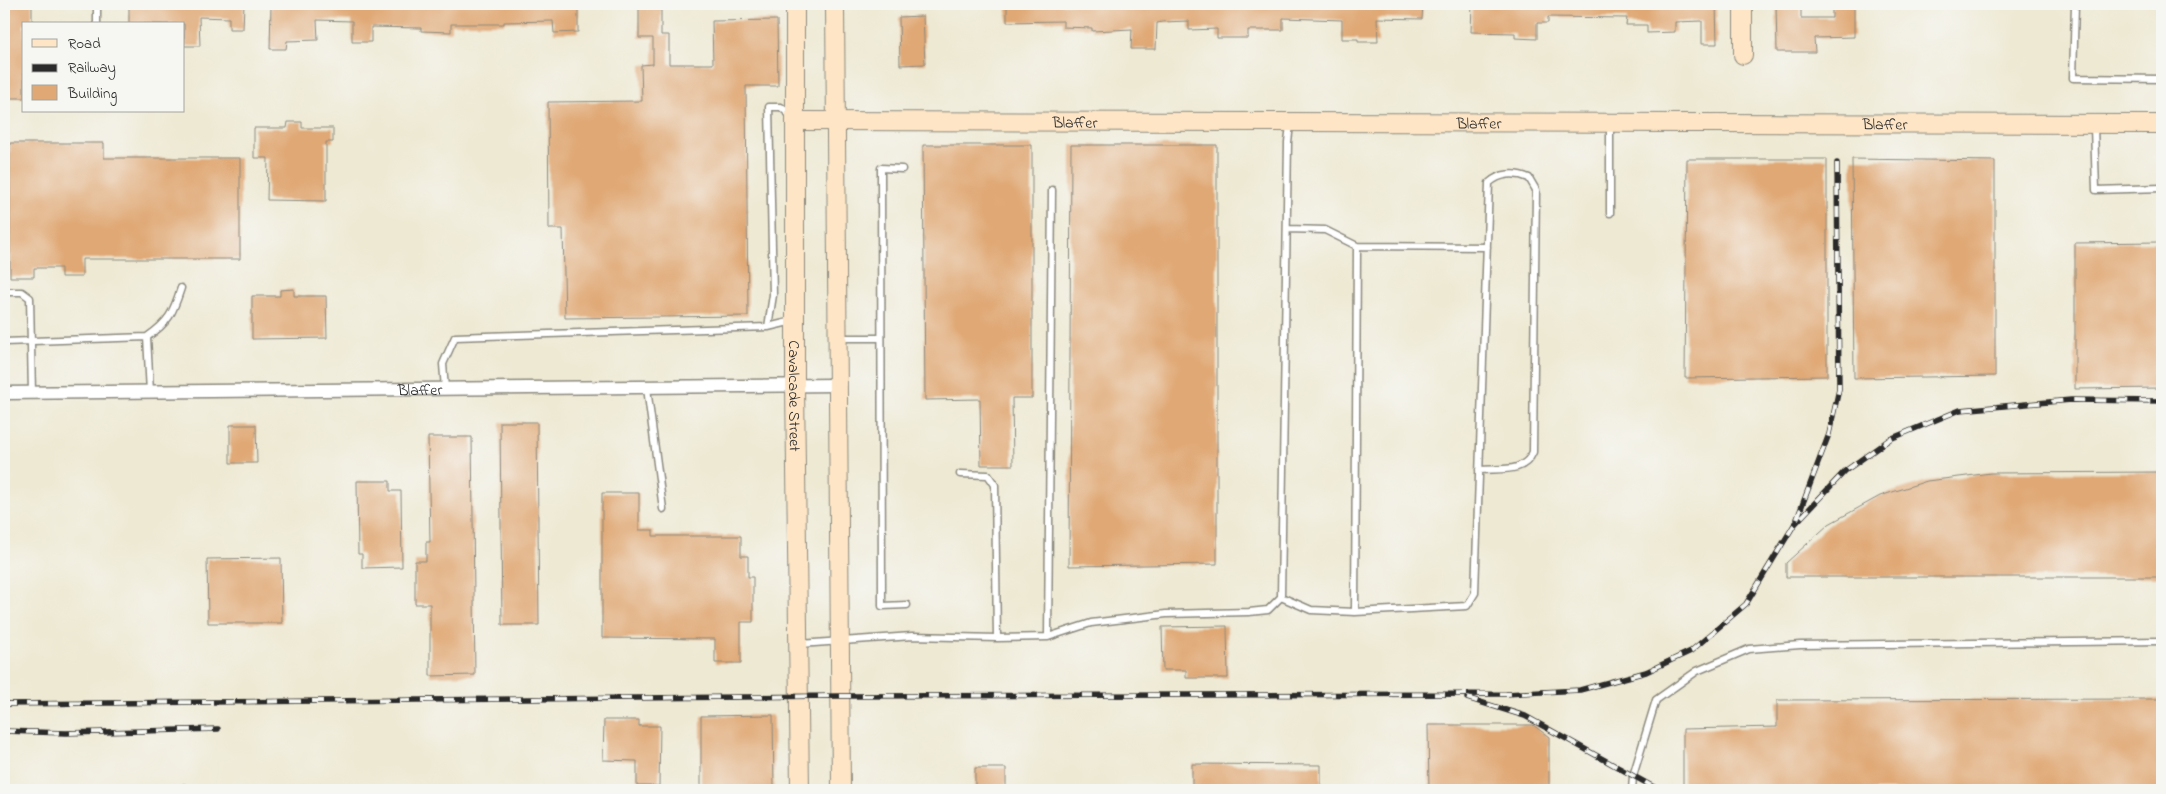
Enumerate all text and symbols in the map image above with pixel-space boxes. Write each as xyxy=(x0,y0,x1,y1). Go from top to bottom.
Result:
legend xyxy=(22,22,185,112)
text: Road xyxy=(68,33,101,55)
text: Railway xyxy=(68,57,116,80)
text: Building xyxy=(67,83,117,106)
street label: Blaffer xyxy=(1052,112,1097,136)
street label: Blaffer xyxy=(1456,112,1501,137)
street label: Blaffer xyxy=(1862,113,1907,137)
street label: Cavalcade Street xyxy=(781,340,806,452)
street label: Blaffer xyxy=(396,379,443,403)

